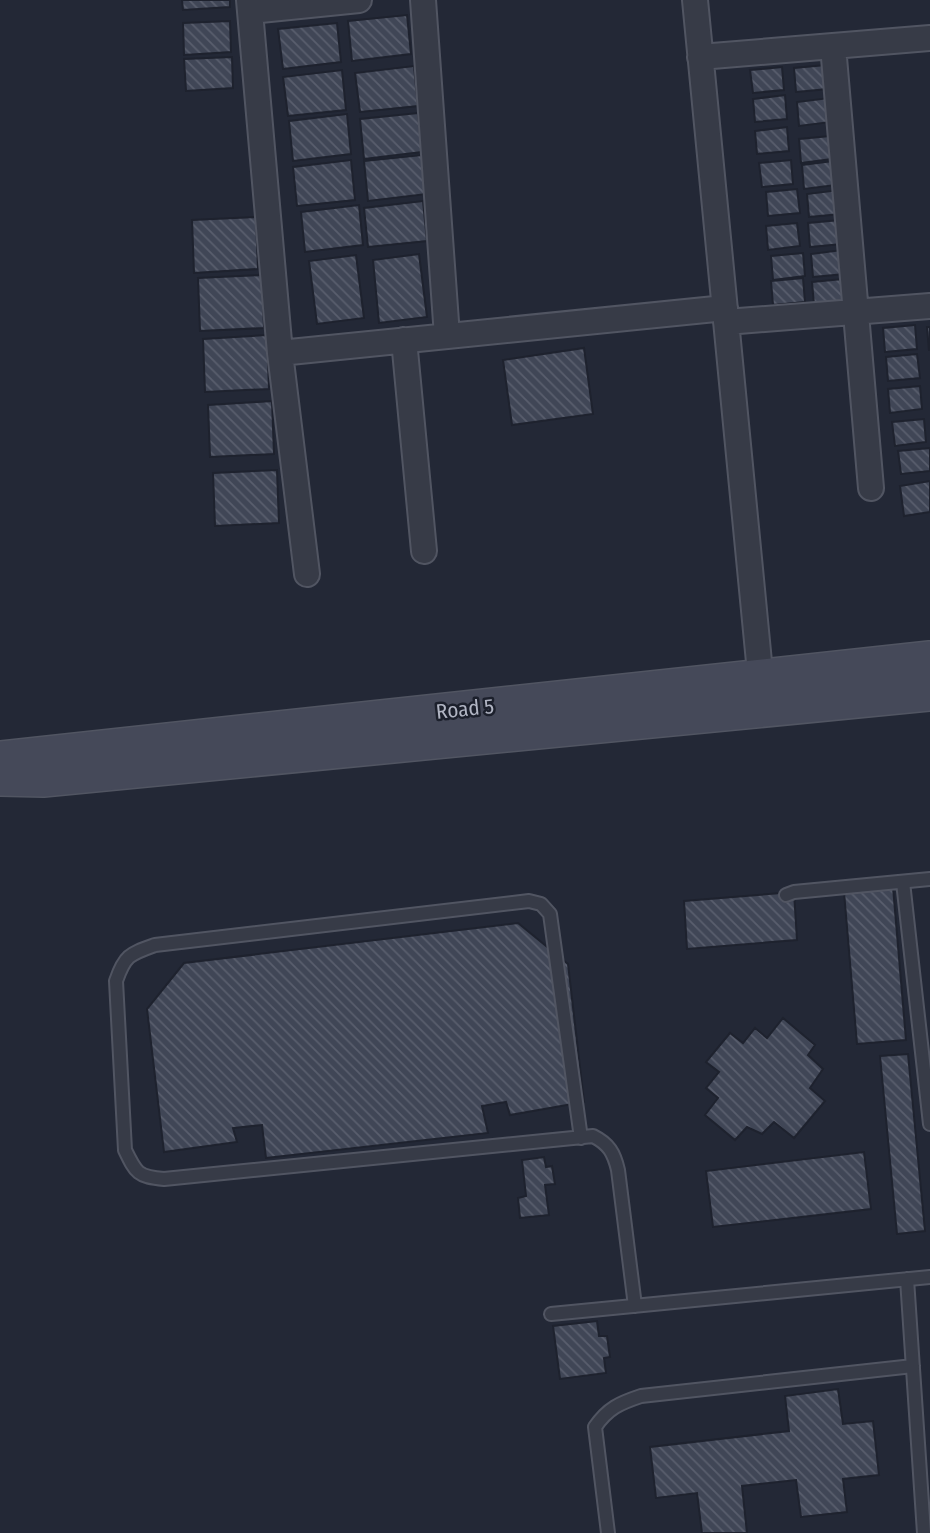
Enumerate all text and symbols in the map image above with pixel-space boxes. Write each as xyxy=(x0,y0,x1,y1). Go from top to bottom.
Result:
street label: Road 5 xyxy=(435,693,495,725)

